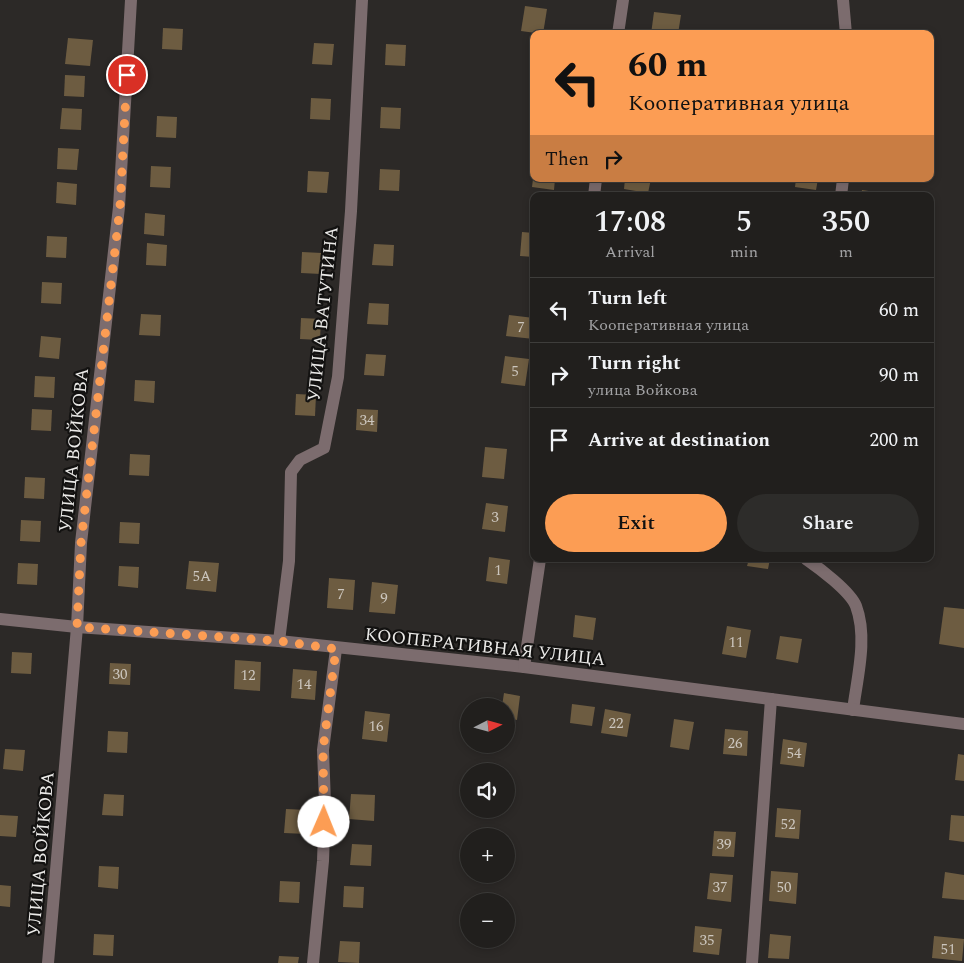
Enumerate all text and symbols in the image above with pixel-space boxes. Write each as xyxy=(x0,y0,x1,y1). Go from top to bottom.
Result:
text: 60 m xyxy=(628,39,708,92)
icon: left xyxy=(545,50,610,115)
pin xyxy=(106,54,148,96)
icon: arrive xyxy=(113,61,141,89)
text: Кооперативная улица xyxy=(628,87,849,120)
text: Then xyxy=(545,145,589,174)
icon: right xyxy=(599,145,627,173)
text: 17:08 xyxy=(594,199,666,245)
text: 5 xyxy=(736,199,752,245)
text: 350 xyxy=(822,199,870,245)
street label: УЛИЦА ВАТУТИНА xyxy=(300,225,346,403)
text: Arrival xyxy=(605,240,655,264)
text: min xyxy=(730,240,758,264)
text: m xyxy=(839,240,853,264)
text: Turn left xyxy=(588,284,667,313)
icon: left xyxy=(545,296,573,324)
text: 60 m xyxy=(879,296,919,325)
text: Кооперативная улица xyxy=(588,313,749,337)
house number: 7 xyxy=(517,316,525,339)
text: Turn right xyxy=(588,349,681,378)
house number: 5 xyxy=(511,360,519,383)
icon: right xyxy=(545,361,573,389)
text: 90 m xyxy=(879,361,919,390)
street label: УЛИЦА ВОЙКОВА xyxy=(52,367,96,533)
text: улица Войкова xyxy=(588,378,698,402)
house number: 34 xyxy=(359,409,375,432)
icon: arrive xyxy=(545,426,573,454)
text: Arrive at destination xyxy=(588,426,770,455)
text: 200 m xyxy=(869,426,919,455)
button: Exit xyxy=(545,494,727,552)
button: Share xyxy=(737,494,919,552)
house number: 3 xyxy=(491,506,499,529)
house number: 1 xyxy=(494,559,502,582)
house number: 5А xyxy=(193,565,211,588)
house number: 7 xyxy=(337,583,345,606)
house number: 9 xyxy=(380,587,388,610)
street label: КООПЕРАТИВНАЯ УЛИЦА xyxy=(363,621,607,673)
house number: 11 xyxy=(728,631,744,654)
house number: 30 xyxy=(112,663,128,686)
house number: 12 xyxy=(240,664,256,687)
house number: 14 xyxy=(296,673,312,696)
north arrow xyxy=(460,698,515,752)
map controls xyxy=(460,698,515,948)
house number: 22 xyxy=(608,712,624,735)
house number: 16 xyxy=(368,715,384,738)
house number: 26 xyxy=(727,732,743,755)
house number: 54 xyxy=(786,742,802,765)
button: sound xyxy=(460,763,515,818)
street label: УЛИЦА ВОЙКОВА xyxy=(20,771,62,937)
position arrow xyxy=(297,795,349,847)
house number: 52 xyxy=(780,813,796,836)
button: + xyxy=(460,828,515,883)
house number: 39 xyxy=(716,833,732,856)
house number: 37 xyxy=(712,876,728,899)
house number: 50 xyxy=(776,876,792,899)
button: − xyxy=(460,893,515,948)
house number: 35 xyxy=(699,929,715,952)
house number: 51 xyxy=(940,938,956,961)

